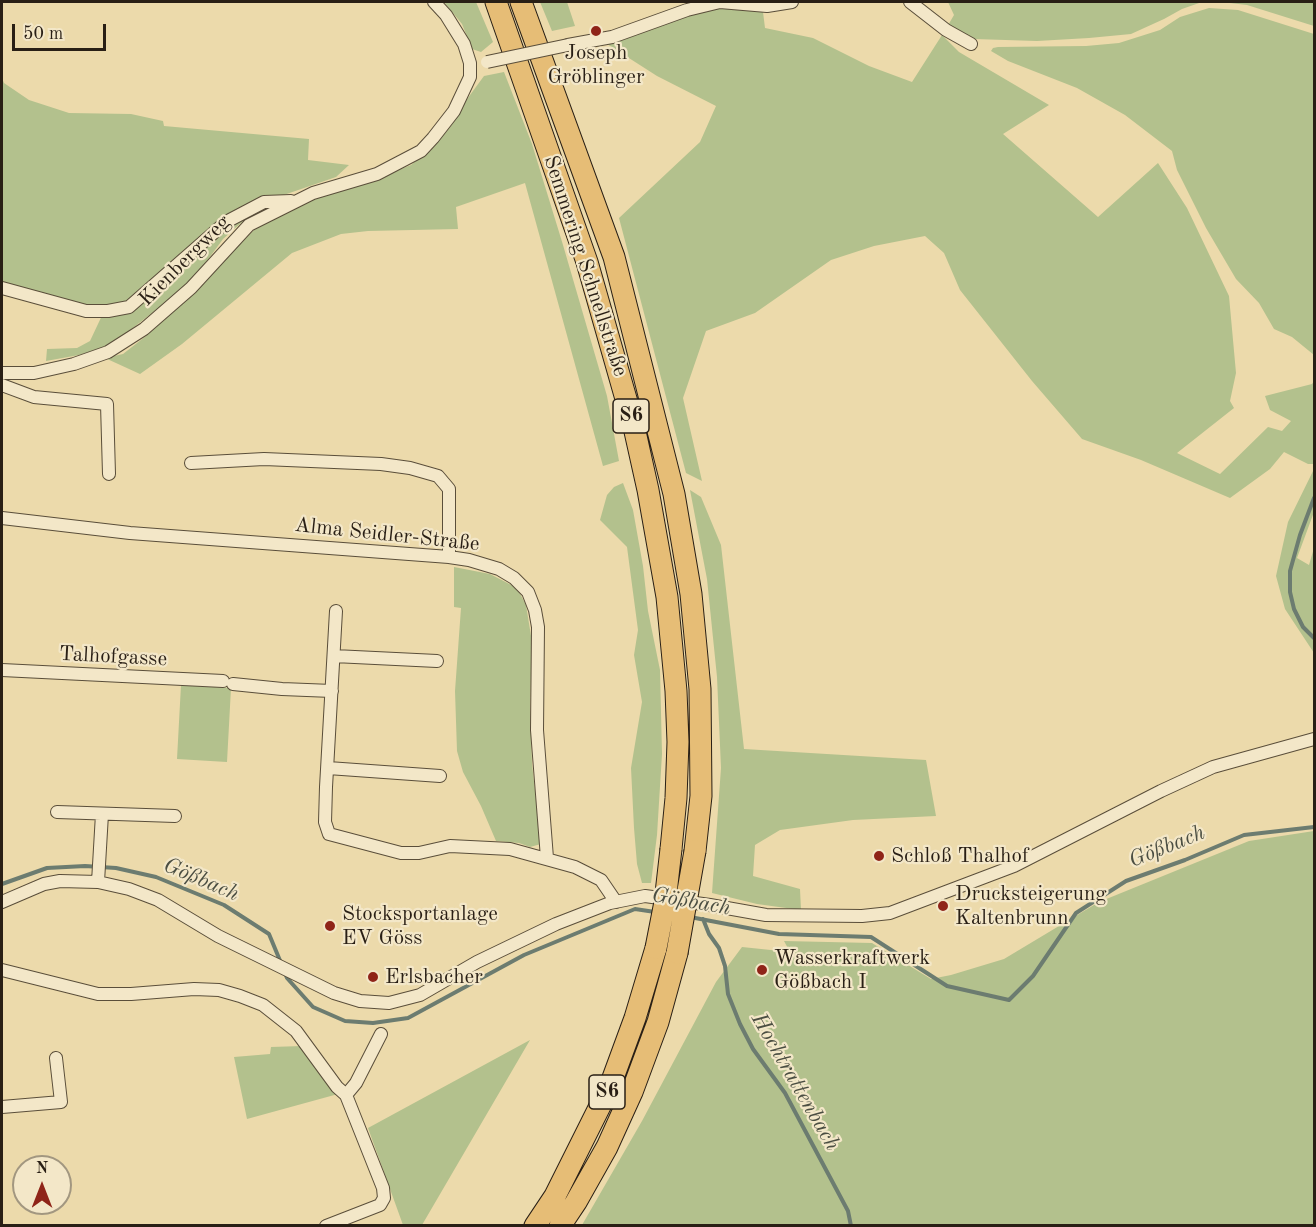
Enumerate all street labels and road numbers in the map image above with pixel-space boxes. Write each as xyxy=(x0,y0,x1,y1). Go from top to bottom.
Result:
street label: Semmering Schnellstraße xyxy=(537,152,633,380)
street label: Kienbergweg xyxy=(134,210,236,312)
road number: S6 xyxy=(613,399,649,433)
street label: Alma Seidler-Straße xyxy=(293,513,481,557)
street label: Talhofgasse xyxy=(58,642,168,672)
road number: S6 xyxy=(589,1075,625,1109)

